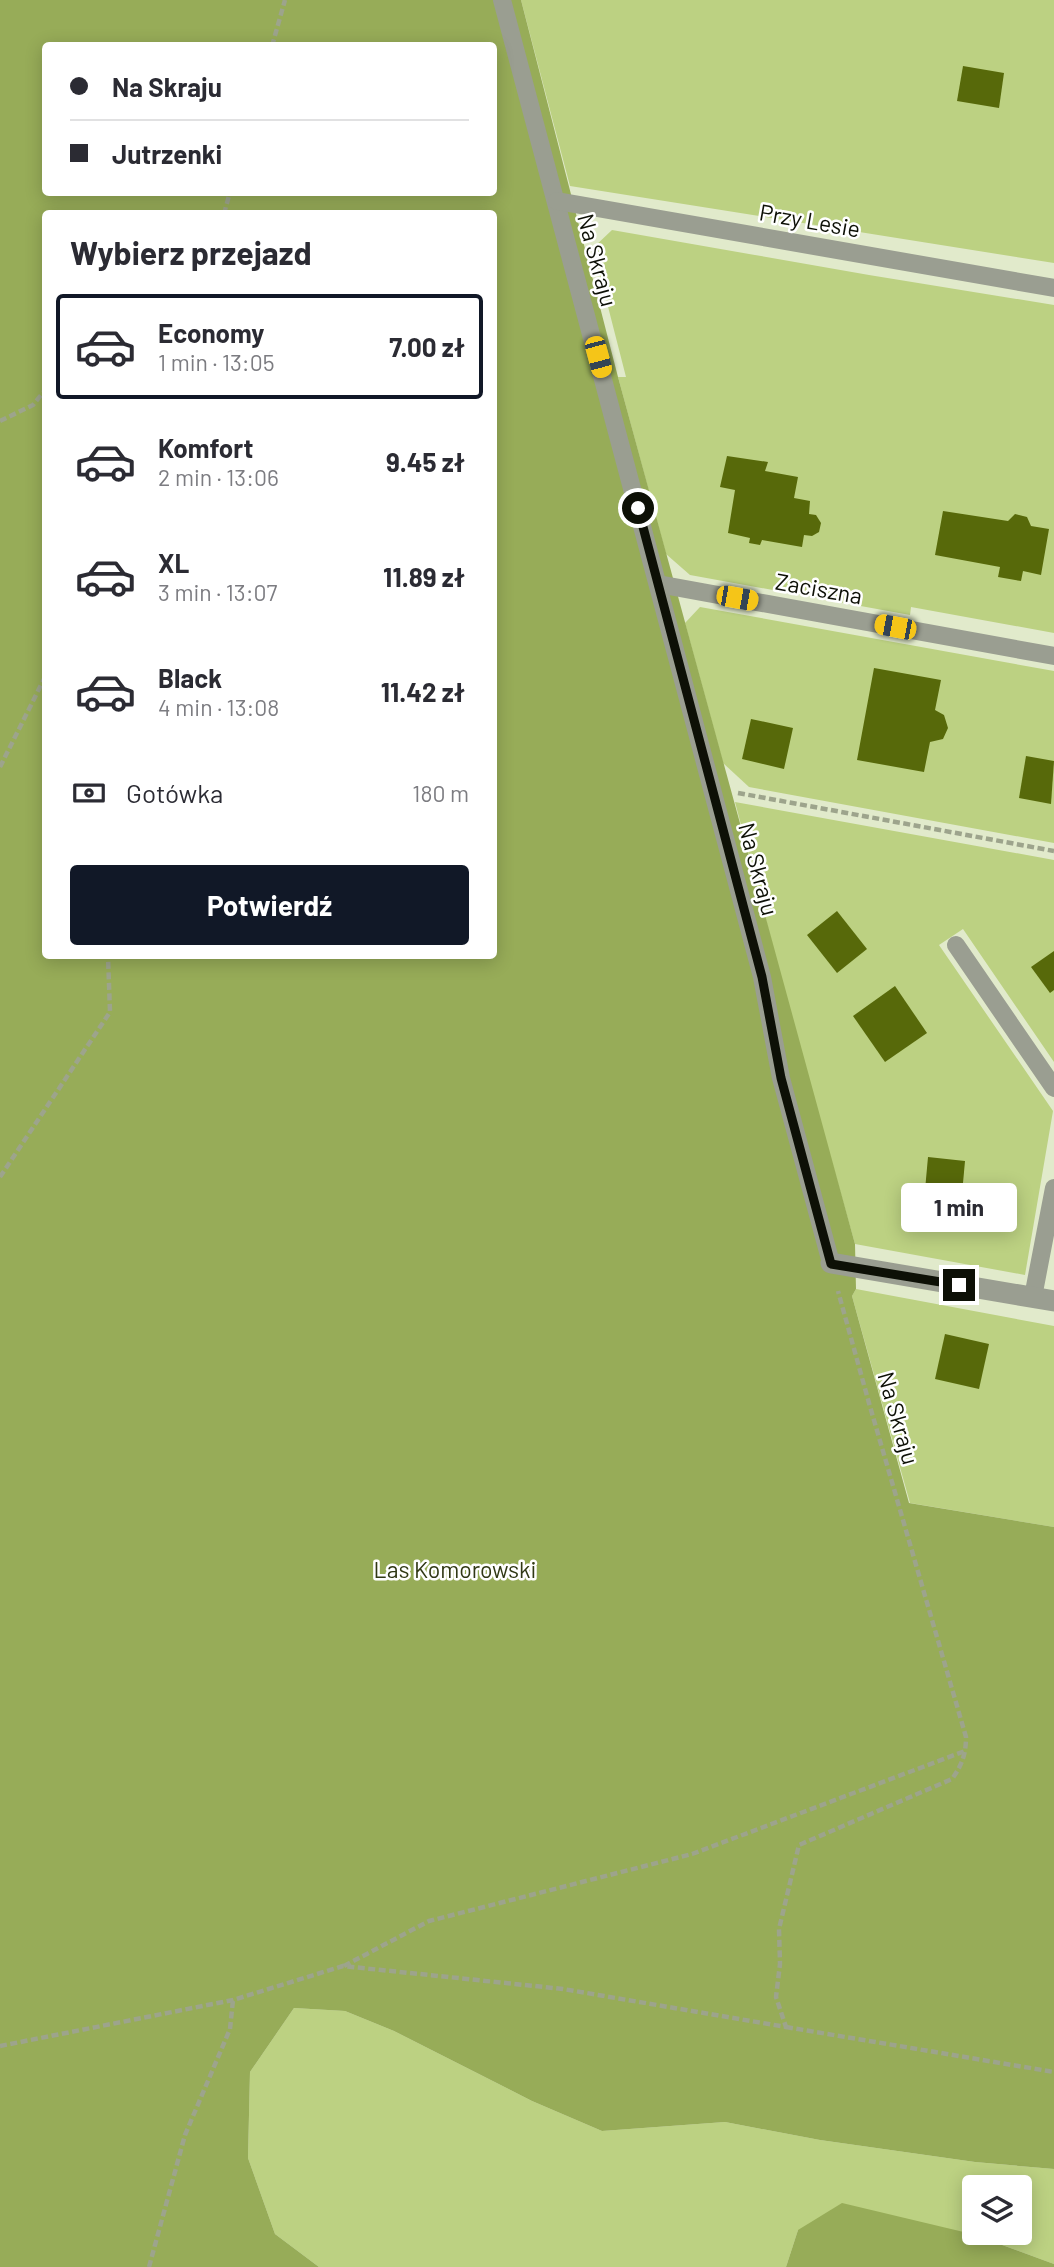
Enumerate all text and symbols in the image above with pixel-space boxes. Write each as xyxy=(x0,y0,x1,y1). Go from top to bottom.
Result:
text: Na Skraju xyxy=(112,71,222,102)
text: Jutrzenki xyxy=(112,138,222,169)
street label: Przy Lesie xyxy=(757,197,863,243)
street label: Na Skraju xyxy=(572,211,624,309)
text: Wybierz przejazd xyxy=(70,233,312,271)
icon: car xyxy=(74,315,137,378)
text: Economy xyxy=(158,317,264,348)
text: 7.00 zł xyxy=(389,331,465,362)
car xyxy=(583,334,614,380)
text: 1 min · 13:05 xyxy=(158,348,274,376)
icon: car xyxy=(74,430,137,493)
text: Komfort xyxy=(158,432,253,463)
text: 9.45 zł xyxy=(386,446,465,477)
text: 2 min · 13:06 xyxy=(158,463,279,491)
route start xyxy=(622,492,654,524)
icon: car xyxy=(74,545,137,608)
text: XL xyxy=(158,547,189,578)
text: 11.89 zł xyxy=(383,561,465,592)
street label: Zaciszna xyxy=(773,567,865,609)
text: 3 min · 13:07 xyxy=(158,578,277,606)
car xyxy=(715,584,760,612)
car xyxy=(873,613,918,641)
icon: car xyxy=(74,660,137,723)
text: Black xyxy=(158,662,222,693)
text: 11.42 zł xyxy=(381,676,465,707)
text: 4 min · 13:08 xyxy=(158,693,279,721)
icon: cash xyxy=(70,774,108,812)
text: Gotówka xyxy=(126,777,223,808)
text: 180 m xyxy=(412,779,469,807)
street label: Na Skraju xyxy=(733,820,785,918)
button: Potwierdź xyxy=(70,865,469,945)
callout: 1 min xyxy=(901,1184,1017,1232)
text: 1 min xyxy=(934,1193,984,1221)
route end xyxy=(943,1269,975,1301)
street label: Na Skraju xyxy=(872,1369,926,1467)
park label: Las Komorowski xyxy=(374,1555,536,1583)
map controls xyxy=(962,2175,1032,2245)
button: layers xyxy=(962,2175,1032,2245)

